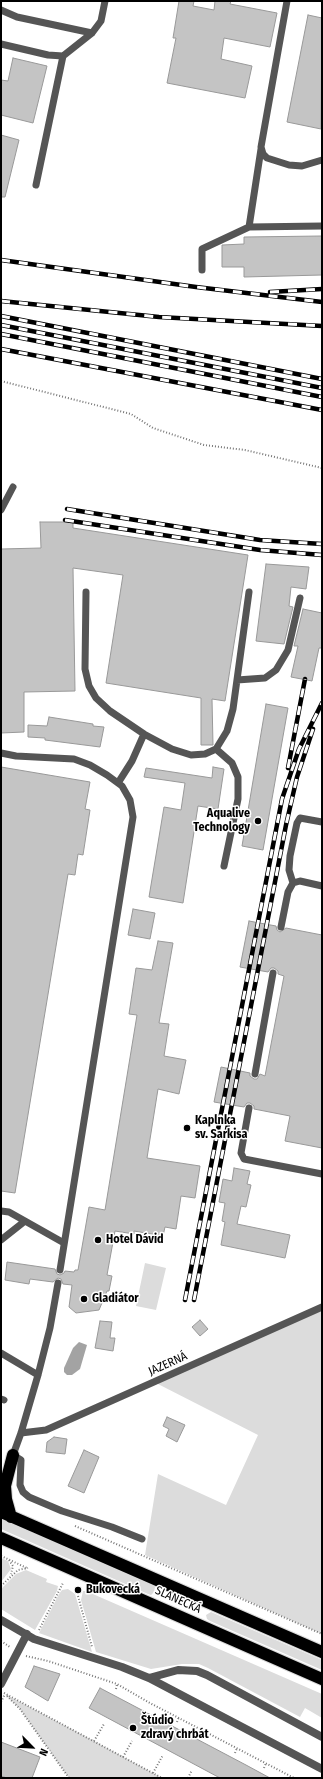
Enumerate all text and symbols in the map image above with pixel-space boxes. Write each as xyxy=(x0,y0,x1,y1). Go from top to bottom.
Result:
place label: Aqualive Technology xyxy=(193,807,250,835)
marker: Aqualive Technology xyxy=(253,816,263,826)
place label: Kaplnka sv. Sarkisa xyxy=(195,1114,247,1142)
marker: Kaplnka sv. Sarkisa xyxy=(182,1123,192,1133)
place label: Hotel Dávid xyxy=(106,1233,164,1247)
marker: Hotel Dávid xyxy=(93,1235,103,1245)
place label: Gladiátor xyxy=(92,1292,139,1306)
marker: Gladiátor xyxy=(79,1294,89,1304)
street label: JAZERNÁ xyxy=(146,1349,190,1379)
place label: Bukovecká xyxy=(86,1583,140,1597)
street label: SLANECKÁ xyxy=(153,1583,203,1617)
marker: Bukovecká xyxy=(73,1585,83,1595)
place label: Štúdio zdravý chrbát xyxy=(141,1714,209,1742)
marker: Štúdio zdravý chrbát xyxy=(128,1723,138,1733)
north arrow xyxy=(12,1727,52,1767)
text: N xyxy=(36,1746,51,1758)

